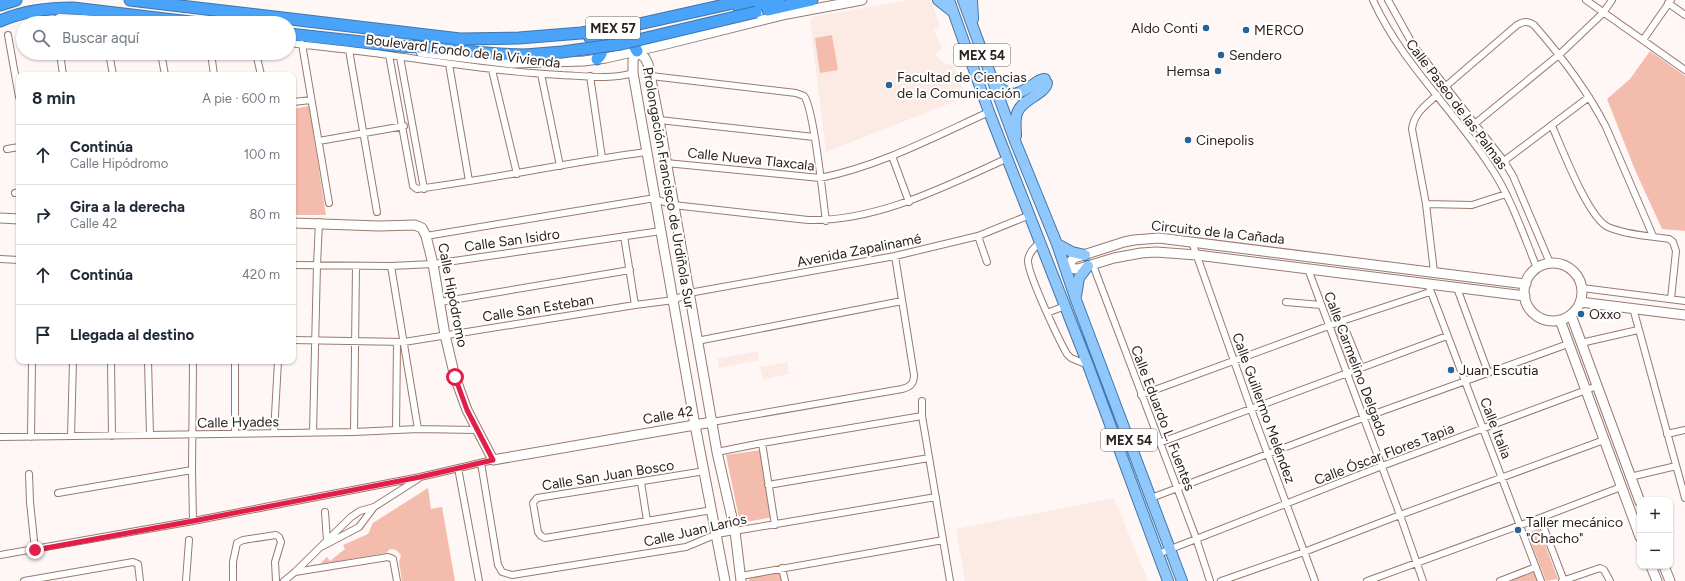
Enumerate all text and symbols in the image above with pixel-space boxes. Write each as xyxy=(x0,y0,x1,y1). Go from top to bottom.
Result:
search box xyxy=(16,16,296,60)
road number: MEX 57 xyxy=(586,17,640,39)
place label: Aldo Conti xyxy=(1131,20,1198,37)
place label: MERCO xyxy=(1254,22,1304,39)
marker: Aldo Conti xyxy=(1201,23,1211,33)
marker: MERCO xyxy=(1241,25,1251,35)
icon: search xyxy=(30,27,52,49)
text: Buscar aquí xyxy=(62,29,139,47)
street label: Boulevard Fondo de la Vivienda xyxy=(365,31,561,72)
street label: Calle Paseo de las Palmas xyxy=(1402,36,1511,173)
road number: MEX 54 xyxy=(954,44,1010,66)
place label: Sendero xyxy=(1229,47,1282,64)
marker: Sendero xyxy=(1216,50,1226,60)
place label: Hemsa xyxy=(1166,63,1210,80)
street label: Prolongación Francisco de Urdiñola Sur xyxy=(639,66,698,311)
marker: Hemsa xyxy=(1213,66,1223,76)
place label: Facultad de Ciencias de la Comunicación xyxy=(897,69,1027,102)
marker: Facultad de Ciencias de la Comunicación xyxy=(884,80,894,90)
text: 8 min xyxy=(32,88,75,108)
text: A pie · 600 m xyxy=(202,91,280,106)
place label: Cinepolis xyxy=(1196,132,1254,149)
marker: Cinepolis xyxy=(1183,135,1193,145)
text: Continúa xyxy=(70,138,133,156)
icon: ahead xyxy=(32,144,54,166)
street label: Calle Nueva Tlaxcala xyxy=(687,144,815,175)
text: 100 m xyxy=(244,147,280,162)
text: Calle Hipódromo xyxy=(70,156,168,171)
text: Gira a la derecha xyxy=(70,198,185,216)
icon: right xyxy=(32,204,54,226)
text: 80 m xyxy=(249,207,280,222)
text: Calle 42 xyxy=(70,216,117,231)
street label: Circuito de la Cañada xyxy=(1150,217,1286,248)
street label: Calle San Isidro xyxy=(463,225,561,256)
street label: Avenida Zapalinamé xyxy=(795,230,923,271)
street label: Calle Hipódromo xyxy=(434,242,471,349)
icon: ahead xyxy=(32,264,54,286)
text: Continúa xyxy=(70,266,133,284)
text: 420 m xyxy=(242,267,280,282)
street label: Calle Carmelino Delgado xyxy=(1320,289,1391,439)
street label: Calle San Esteban xyxy=(481,291,595,326)
place label: Oxxo xyxy=(1589,306,1621,323)
marker: Oxxo xyxy=(1576,309,1586,319)
icon: arrive xyxy=(32,324,54,346)
text: Llegada al destino xyxy=(70,326,194,344)
street label: Calle Guillermo Meléndez xyxy=(1228,331,1299,486)
street label: Calle Eduardo L. Fuentes xyxy=(1127,343,1198,493)
place label: Juan Escutia xyxy=(1459,362,1538,379)
marker: Juan Escutia xyxy=(1446,365,1456,375)
route start xyxy=(446,368,464,386)
street label: Calle Italia xyxy=(1476,395,1515,461)
street label: Calle 42 xyxy=(641,403,695,428)
street label: Calle Hyades xyxy=(197,413,279,432)
street label: Calle Óscar Flores Tapia xyxy=(1312,420,1457,489)
road number: MEX 54 xyxy=(1101,429,1157,451)
street label: Calle San Juan Bosco xyxy=(541,457,675,494)
map controls xyxy=(1637,497,1673,569)
button: + xyxy=(1637,497,1673,533)
street label: Calle Juan Larios xyxy=(642,510,748,551)
place label: Taller mecánico "Chacho" xyxy=(1526,514,1623,547)
marker: Taller mecánico "Chacho" xyxy=(1513,525,1523,535)
button: − xyxy=(1637,533,1673,569)
route end xyxy=(26,541,44,559)

